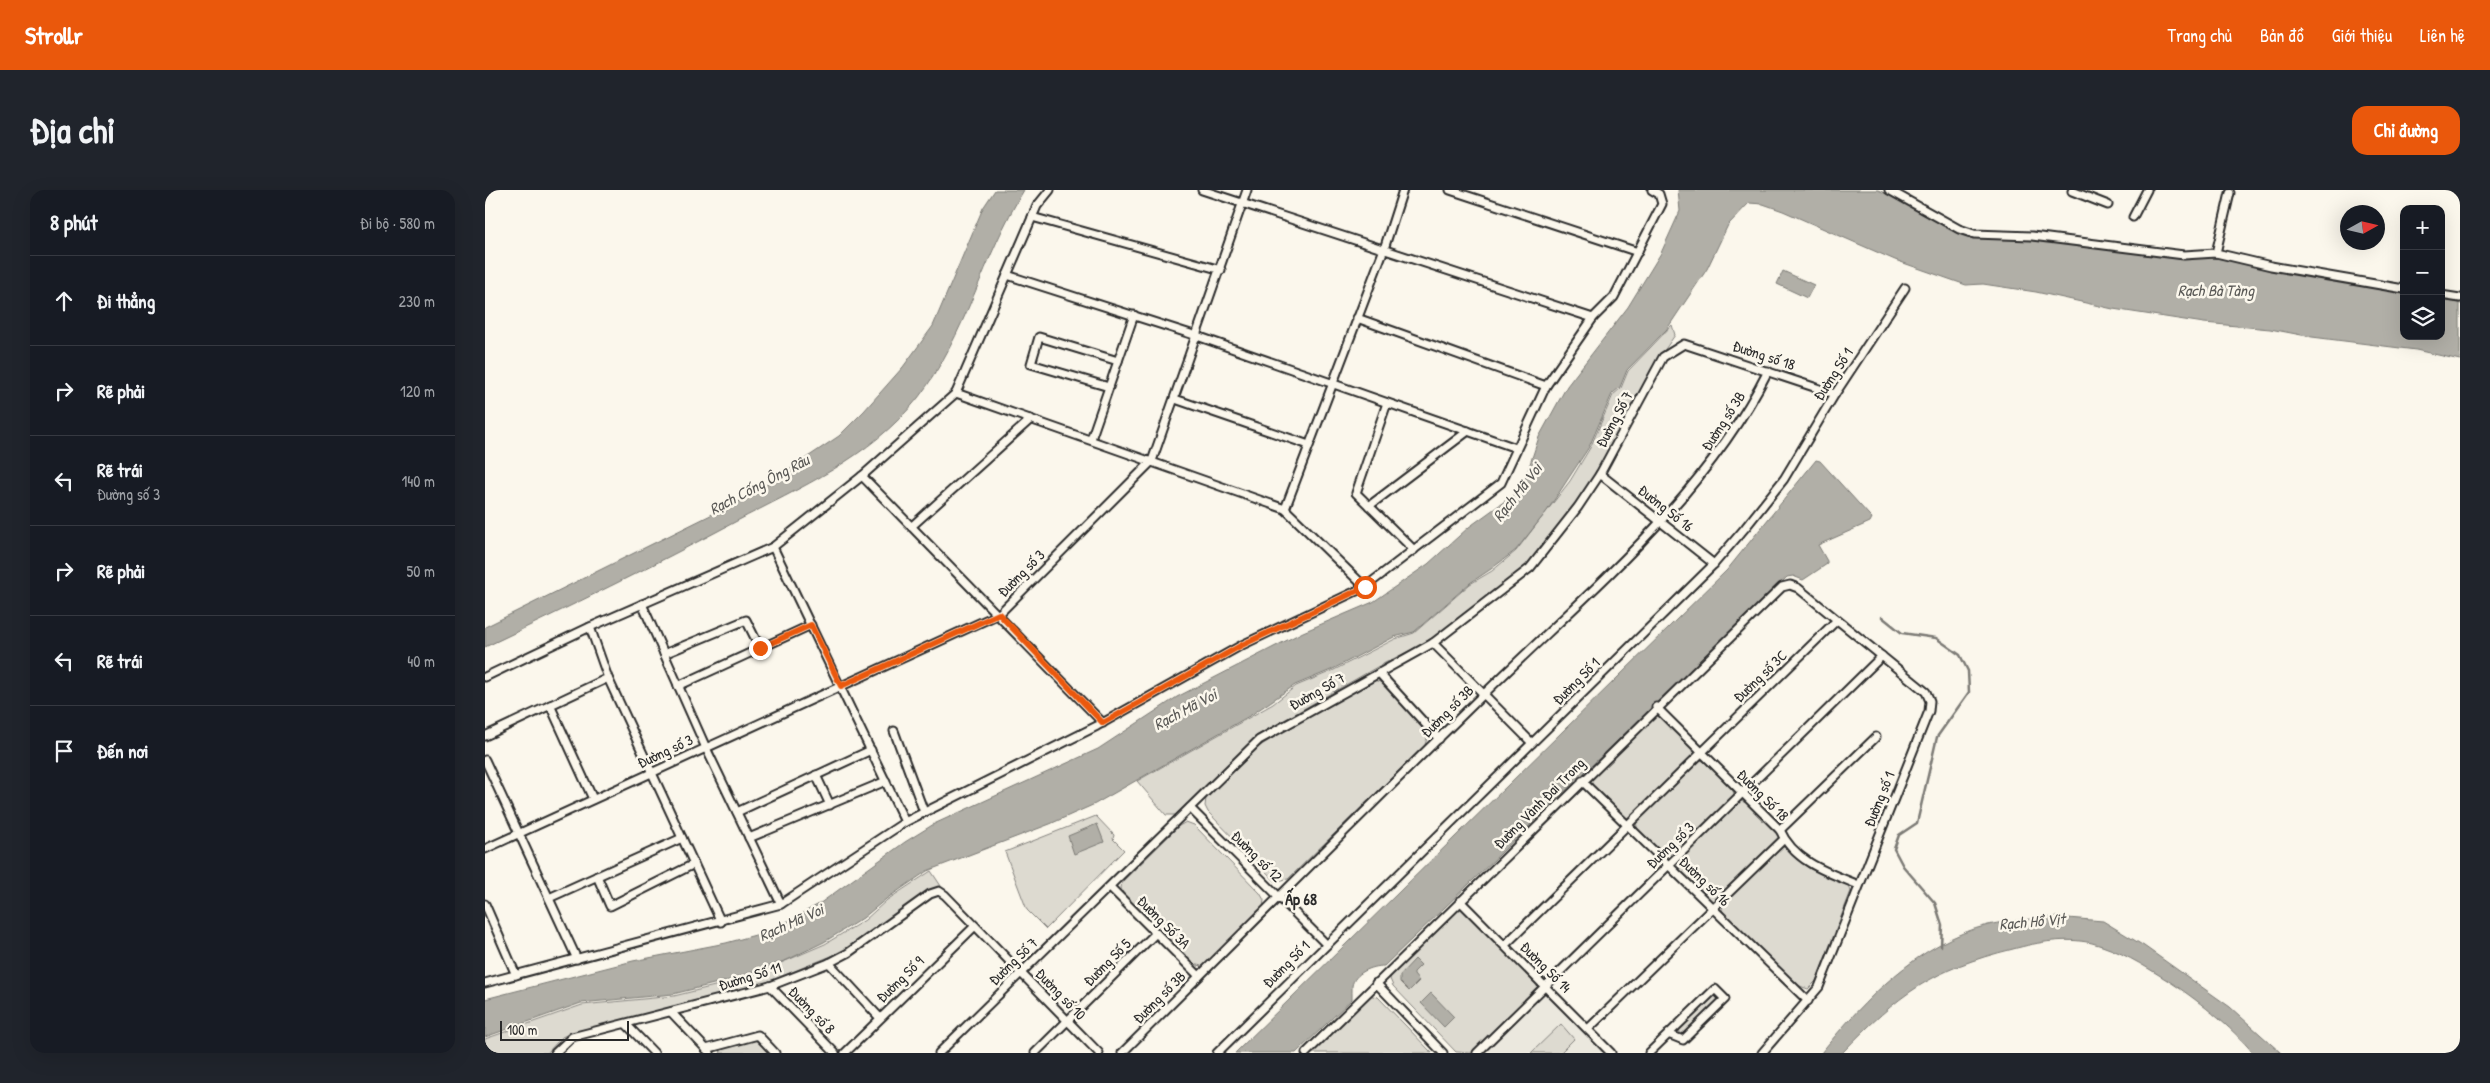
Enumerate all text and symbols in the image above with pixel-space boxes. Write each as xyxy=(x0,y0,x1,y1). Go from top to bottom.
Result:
text: Strollr xyxy=(25,19,83,51)
text: Trang chủ xyxy=(2168,23,2232,48)
text: Bản đồ xyxy=(2260,23,2304,48)
text: Giới thiệu xyxy=(2332,23,2392,48)
text: Liên hệ xyxy=(2420,23,2465,48)
button: Chỉ đường xyxy=(2352,106,2460,155)
text: Địa chỉ xyxy=(30,107,115,154)
north arrow xyxy=(2340,205,2385,250)
map controls xyxy=(2400,205,2445,340)
button: + xyxy=(2400,205,2445,250)
text: 8 phút xyxy=(50,208,97,237)
text: Đi bộ · 580 m xyxy=(360,212,435,234)
button: − xyxy=(2400,250,2445,295)
water label: Rạch Bà Tàng xyxy=(2178,279,2255,301)
icon: ahead xyxy=(50,287,78,315)
text: Đi thẳng xyxy=(97,288,155,314)
text: 230 m xyxy=(399,290,435,312)
button: layers xyxy=(2400,295,2445,340)
street label: Đường số 18 xyxy=(1730,335,1798,375)
street label: Đường Số 1 xyxy=(1808,344,1858,404)
icon: right xyxy=(50,377,78,405)
text: Rẽ phải xyxy=(97,378,145,404)
text: 120 m xyxy=(400,380,435,402)
street label: Đường Số 7 xyxy=(1590,387,1638,451)
street label: Đường số 3B xyxy=(1696,387,1750,455)
water label: Rạch Cống Ông Râu xyxy=(705,448,814,520)
text: Rẽ trái xyxy=(97,457,143,483)
water label: Rạch Mã Voi xyxy=(1487,457,1548,526)
icon: left xyxy=(50,467,78,495)
text: 140 m xyxy=(401,470,435,492)
street label: Đường Số 16 xyxy=(1634,480,1698,536)
text: Đường số 3 xyxy=(97,483,160,505)
street label: Đường số 3 xyxy=(993,544,1050,601)
icon: right xyxy=(50,557,78,585)
text: Rẽ phải xyxy=(97,558,145,584)
text: 50 m xyxy=(407,560,435,582)
route start xyxy=(1354,576,1377,599)
route end xyxy=(749,637,772,660)
street label: Đường số 3C xyxy=(1728,645,1792,707)
icon: left xyxy=(50,647,78,675)
text: Rẽ trái xyxy=(97,648,143,674)
text: 40 m xyxy=(407,650,435,672)
street label: Đường Số 1 xyxy=(1548,653,1604,709)
street label: Đường Số 7 xyxy=(1285,667,1349,715)
street label: Đường số 3B xyxy=(1416,680,1478,742)
water label: Rạch Mã Voi xyxy=(1150,683,1222,735)
street label: Đường số 3 xyxy=(634,729,697,773)
icon: arrive xyxy=(50,737,78,765)
text: Đến nơi xyxy=(97,738,148,764)
street label: Đường Vành Đai Trong xyxy=(1489,752,1590,853)
street label: Đường Số 18 xyxy=(1732,764,1794,826)
street label: Đường số 1 xyxy=(1858,768,1900,830)
street label: Đường số 3 xyxy=(1641,817,1699,873)
street label: Đường số 12 xyxy=(1227,826,1287,886)
street label: Đường số 16 xyxy=(1675,851,1735,911)
district label: Ấp 68 xyxy=(1285,887,1317,911)
street label: Đường Số 3A xyxy=(1133,891,1196,954)
water label: Rạch Mã Voi xyxy=(755,897,828,946)
water label: Rạch Hồ Vịt xyxy=(1998,907,2068,935)
street label: Đường Số 7 xyxy=(984,932,1042,990)
street label: Đường Số 5 xyxy=(1078,933,1136,991)
street label: Đường Số 1 xyxy=(1258,936,1314,992)
street label: Đường Số 14 xyxy=(1516,937,1577,998)
street label: Đường Số 9 xyxy=(871,951,929,1007)
street label: Đường Số 11 xyxy=(716,957,784,995)
street label: Đường số 10 xyxy=(1031,963,1091,1025)
street label: Đường số 3B xyxy=(1128,966,1190,1028)
street label: Đường số 8 xyxy=(784,981,840,1039)
scale bar xyxy=(500,1018,629,1041)
text: 100 m xyxy=(507,1020,537,1039)

